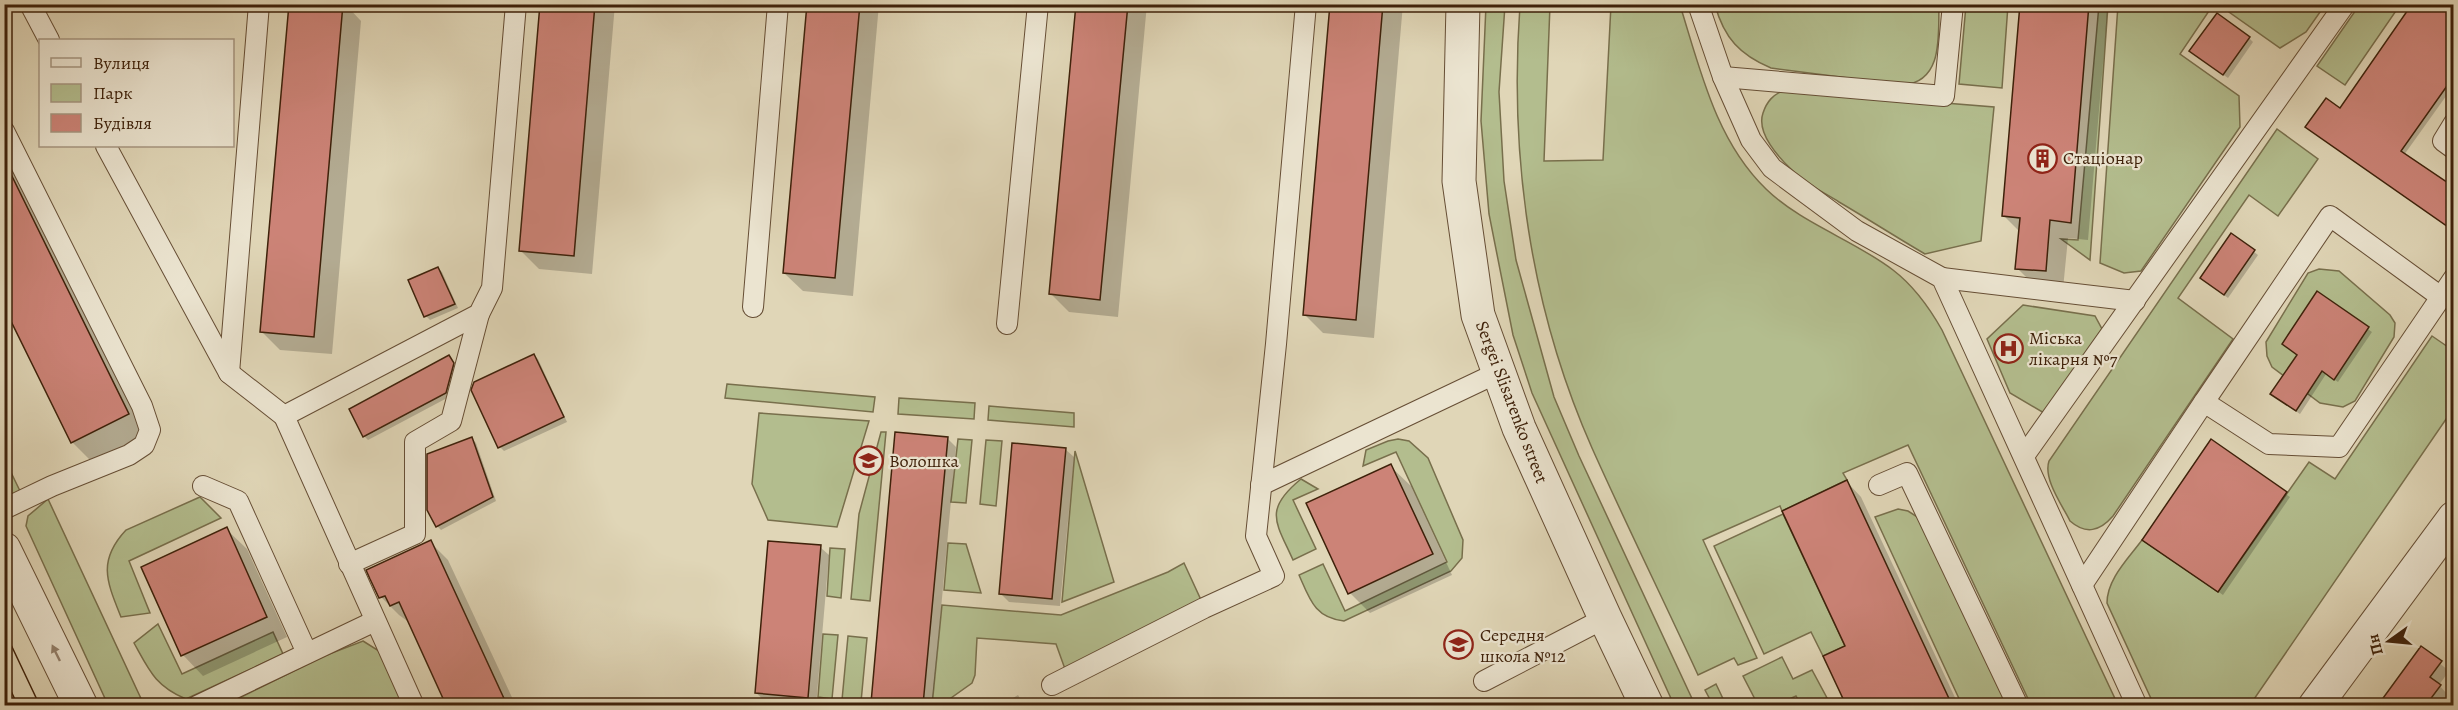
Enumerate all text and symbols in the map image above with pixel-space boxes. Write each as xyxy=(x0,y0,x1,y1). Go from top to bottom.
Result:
legend xyxy=(39,39,234,147)
text: Вулиця xyxy=(93,51,150,75)
text: Парк xyxy=(93,81,133,105)
text: Будівля xyxy=(93,111,152,135)
building icon: Стаціонар xyxy=(2026,142,2058,174)
place label: Стаціонар xyxy=(2063,146,2143,170)
street label: Sergei Slisarenko street xyxy=(1470,317,1554,487)
place label: Міська лікарня №7 xyxy=(2029,326,2118,371)
hospital icon: Міська лікарня №7 xyxy=(1992,332,2024,364)
school or university icon: Волошка xyxy=(852,445,884,477)
place label: Волошка xyxy=(889,449,959,473)
north arrow xyxy=(2359,611,2419,671)
place label: Середня школа №12 xyxy=(1480,623,1566,668)
school or university icon: Середня школа №12 xyxy=(1443,629,1475,661)
text: Пн xyxy=(2362,632,2389,658)
one-way arrow xyxy=(51,644,61,662)

